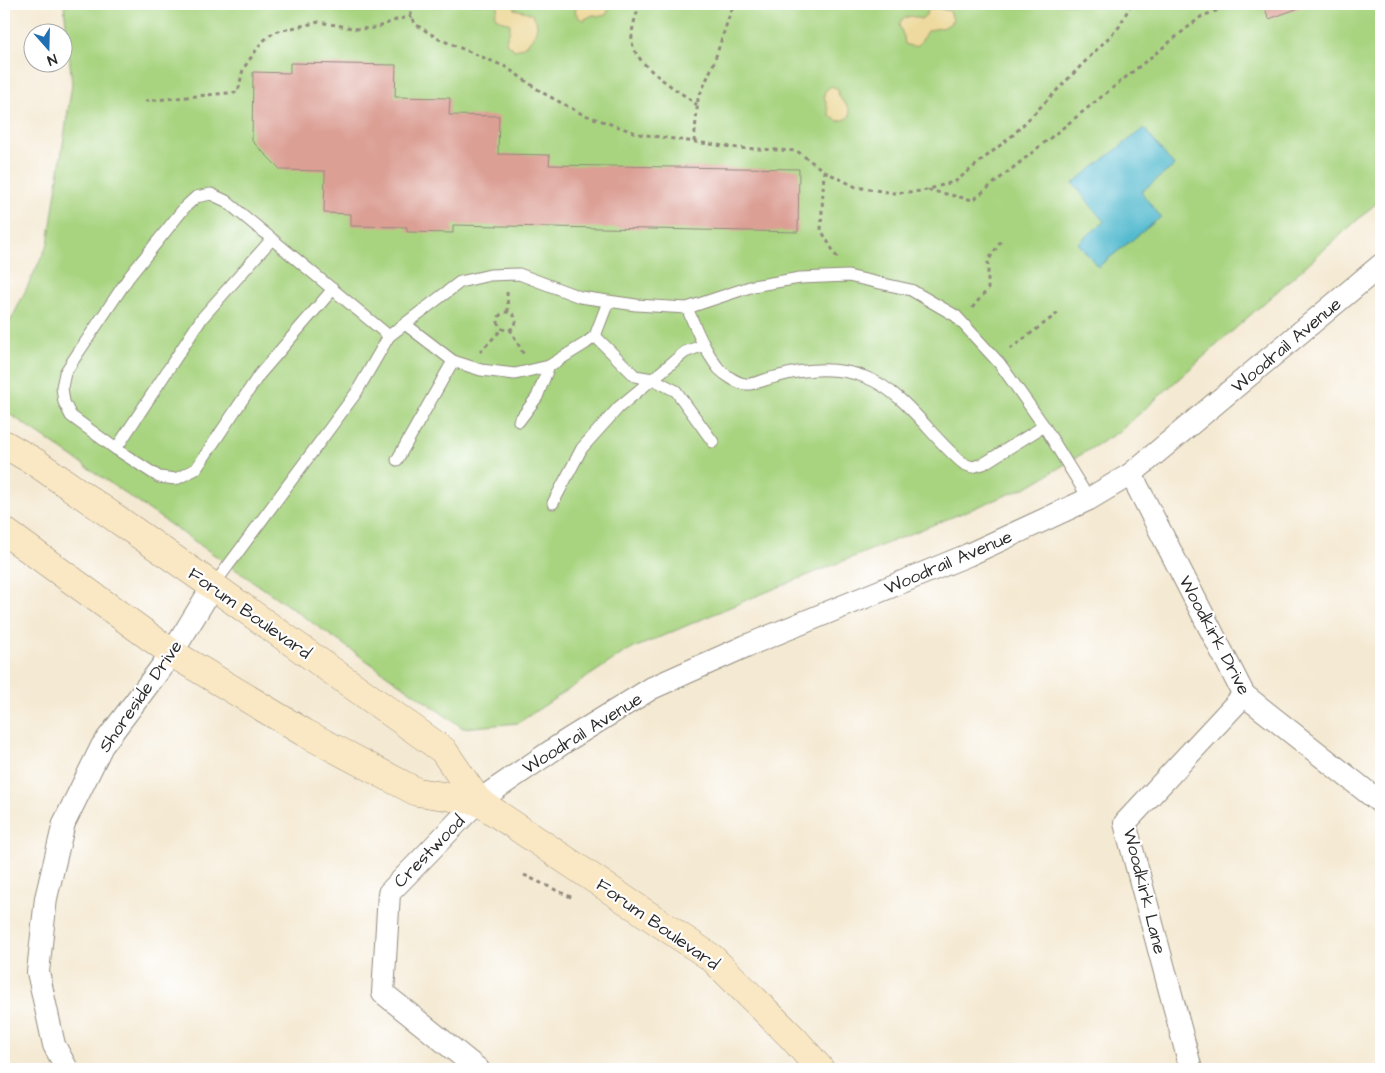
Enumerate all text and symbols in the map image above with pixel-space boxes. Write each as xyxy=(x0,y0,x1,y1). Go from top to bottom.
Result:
north arrow xyxy=(22,22,72,72)
text: N xyxy=(44,48,60,70)
street label: Woodrail Avenue xyxy=(1226,292,1347,399)
street label: Woodrail Avenue xyxy=(880,524,1016,601)
street label: Forum Boulevard xyxy=(183,562,316,665)
street label: Woodkirk Drive xyxy=(1173,571,1257,700)
street label: Shoreside Drive xyxy=(92,635,189,757)
street label: Woodrail Avenue xyxy=(518,686,647,780)
street label: Crestwood xyxy=(388,809,471,893)
street label: Woodkirk Lane xyxy=(1117,826,1172,957)
street label: Forum Boulevard xyxy=(591,873,724,976)

